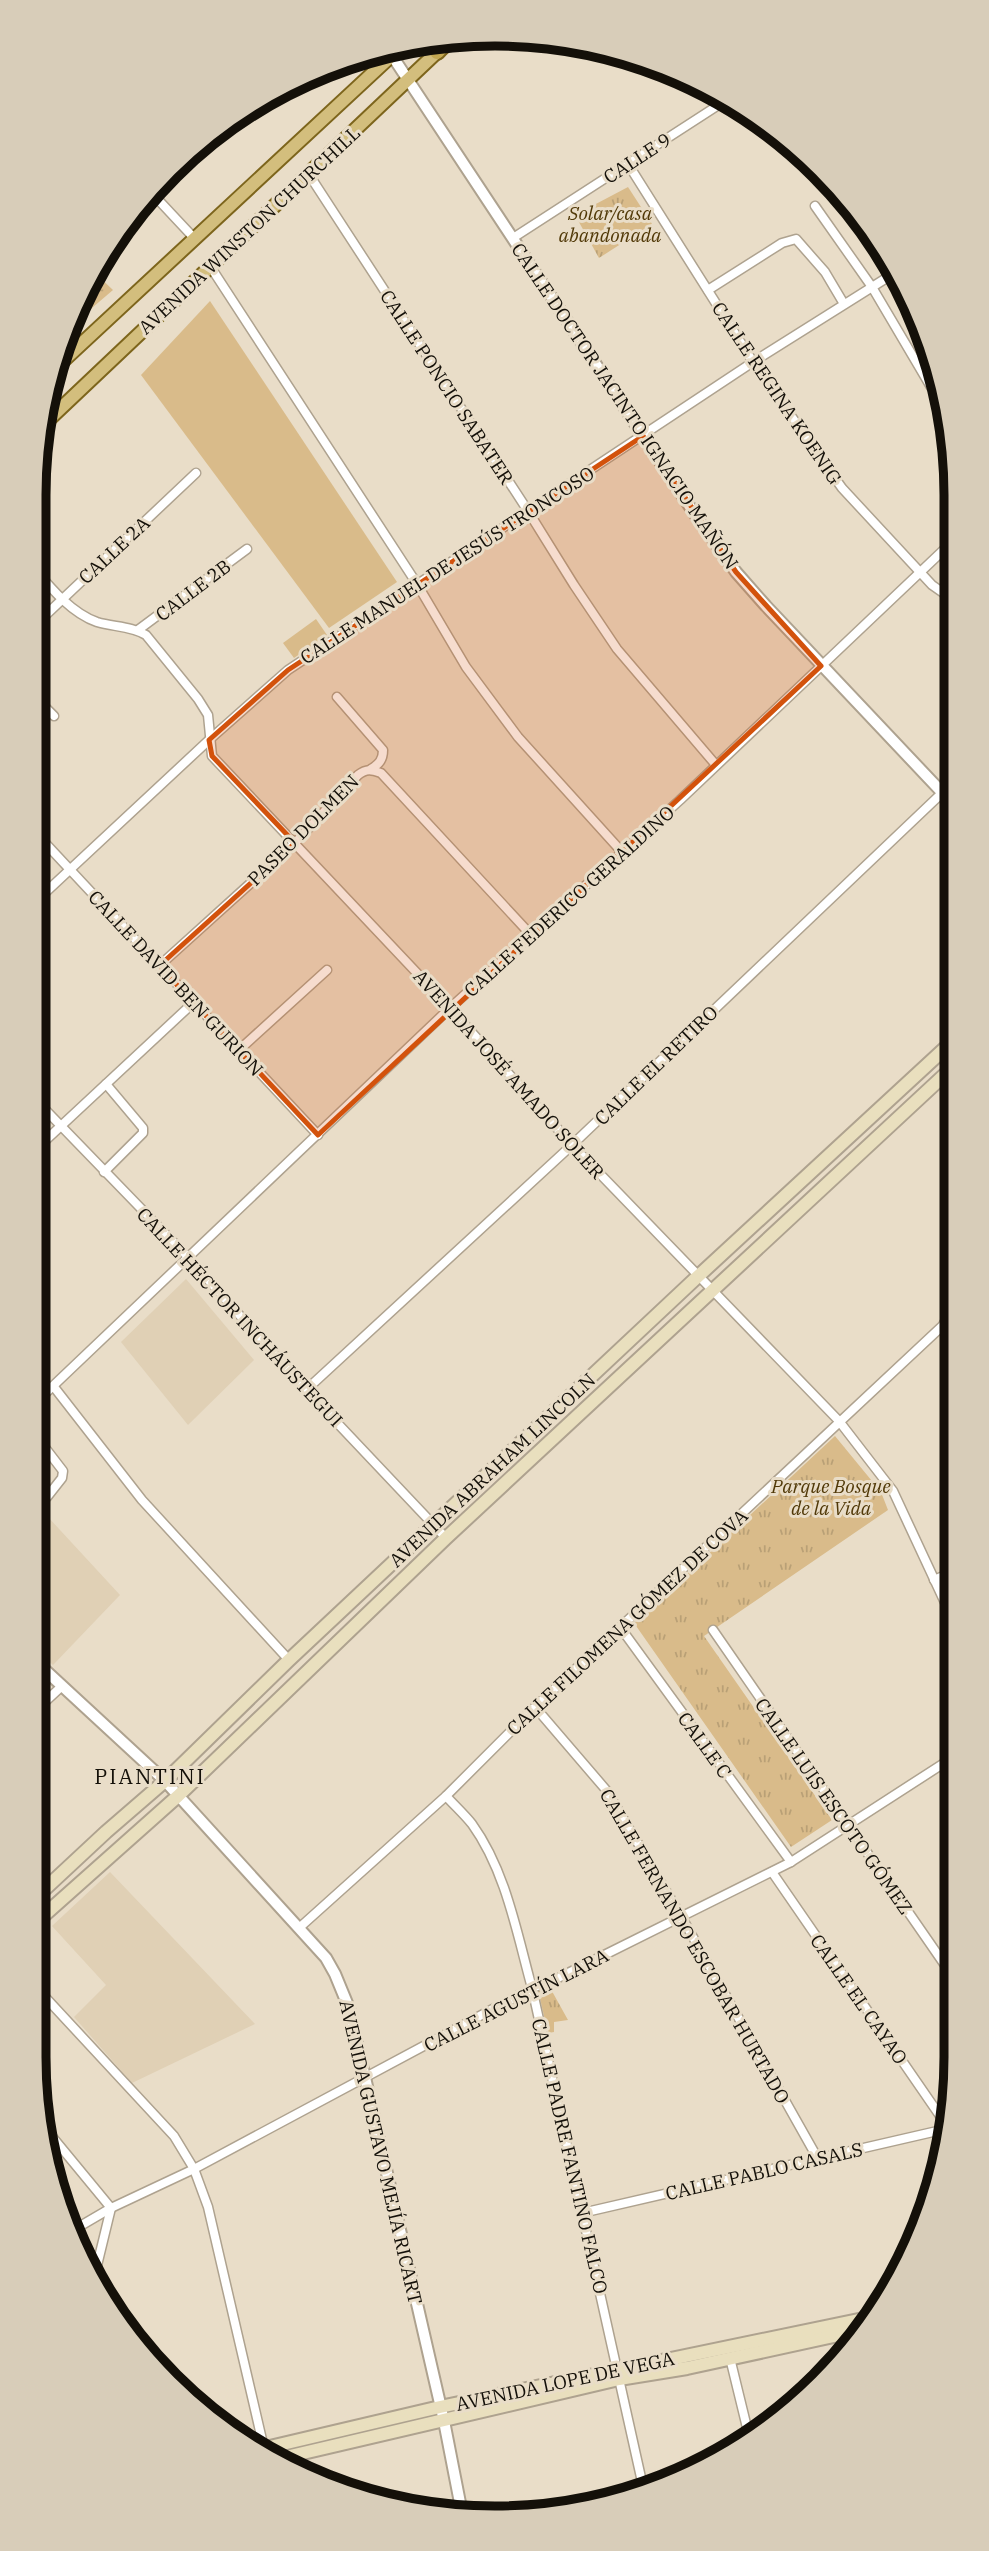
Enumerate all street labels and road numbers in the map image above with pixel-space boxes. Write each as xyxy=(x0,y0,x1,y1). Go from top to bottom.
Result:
street label: AVENIDA WINSTON CHURCHILL xyxy=(133,121,365,339)
street label: CALLE 9 xyxy=(599,127,675,189)
street label: CALLE DOCTOR JACINTO IGNACIO MAÑÓN xyxy=(506,238,744,574)
street label: CALLE PONCIO SABATER xyxy=(375,285,519,489)
street label: CALLE REGINA KOENIG xyxy=(707,297,847,489)
street label: CALLE MANUEL DE JESÚS TRONCOSO xyxy=(295,461,599,669)
street label: CALLE 2A xyxy=(73,511,155,589)
street label: CALLE 2B xyxy=(150,554,236,626)
street label: PASEO DOLMEN xyxy=(242,769,364,891)
street label: CALLE FEDERICO GERALDINO xyxy=(459,800,679,1002)
street label: CALLE DAVID BEN GURION xyxy=(83,885,269,1081)
street label: AVENIDA JOSÉ AMADO SOLER xyxy=(408,964,610,1184)
street label: CALLE EL RETIRO xyxy=(589,1000,723,1130)
street label: CALLE HÉCTOR INCHÁUSTEGUI xyxy=(132,1202,348,1432)
street label: AVENIDA ABRAHAM LINCOLN xyxy=(384,1368,600,1572)
street label: CALLE FILOMENA GÓMEZ DE COVA xyxy=(501,1504,753,1740)
street label: CALLE LUIS ESCOTO GÓMEZ xyxy=(750,1693,918,1919)
street label: CALLE C xyxy=(673,1707,737,1783)
street label: CALLE FERNANDO ESCOBAR HURTADO xyxy=(595,1784,795,2108)
street label: CALLE EL CAYAO xyxy=(805,1929,913,2069)
street label: CALLE AGUSTÍN LARA xyxy=(420,1943,612,2057)
street label: AVENIDA GUSTAVO MEJÍA RICART xyxy=(334,1998,428,2306)
street label: CALLE PADRE FANTINO FALCO xyxy=(527,2016,613,2296)
street label: CALLE PABLO CASALS xyxy=(663,2137,865,2205)
street label: AVENIDA LOPE DE VEGA xyxy=(453,2346,677,2416)

